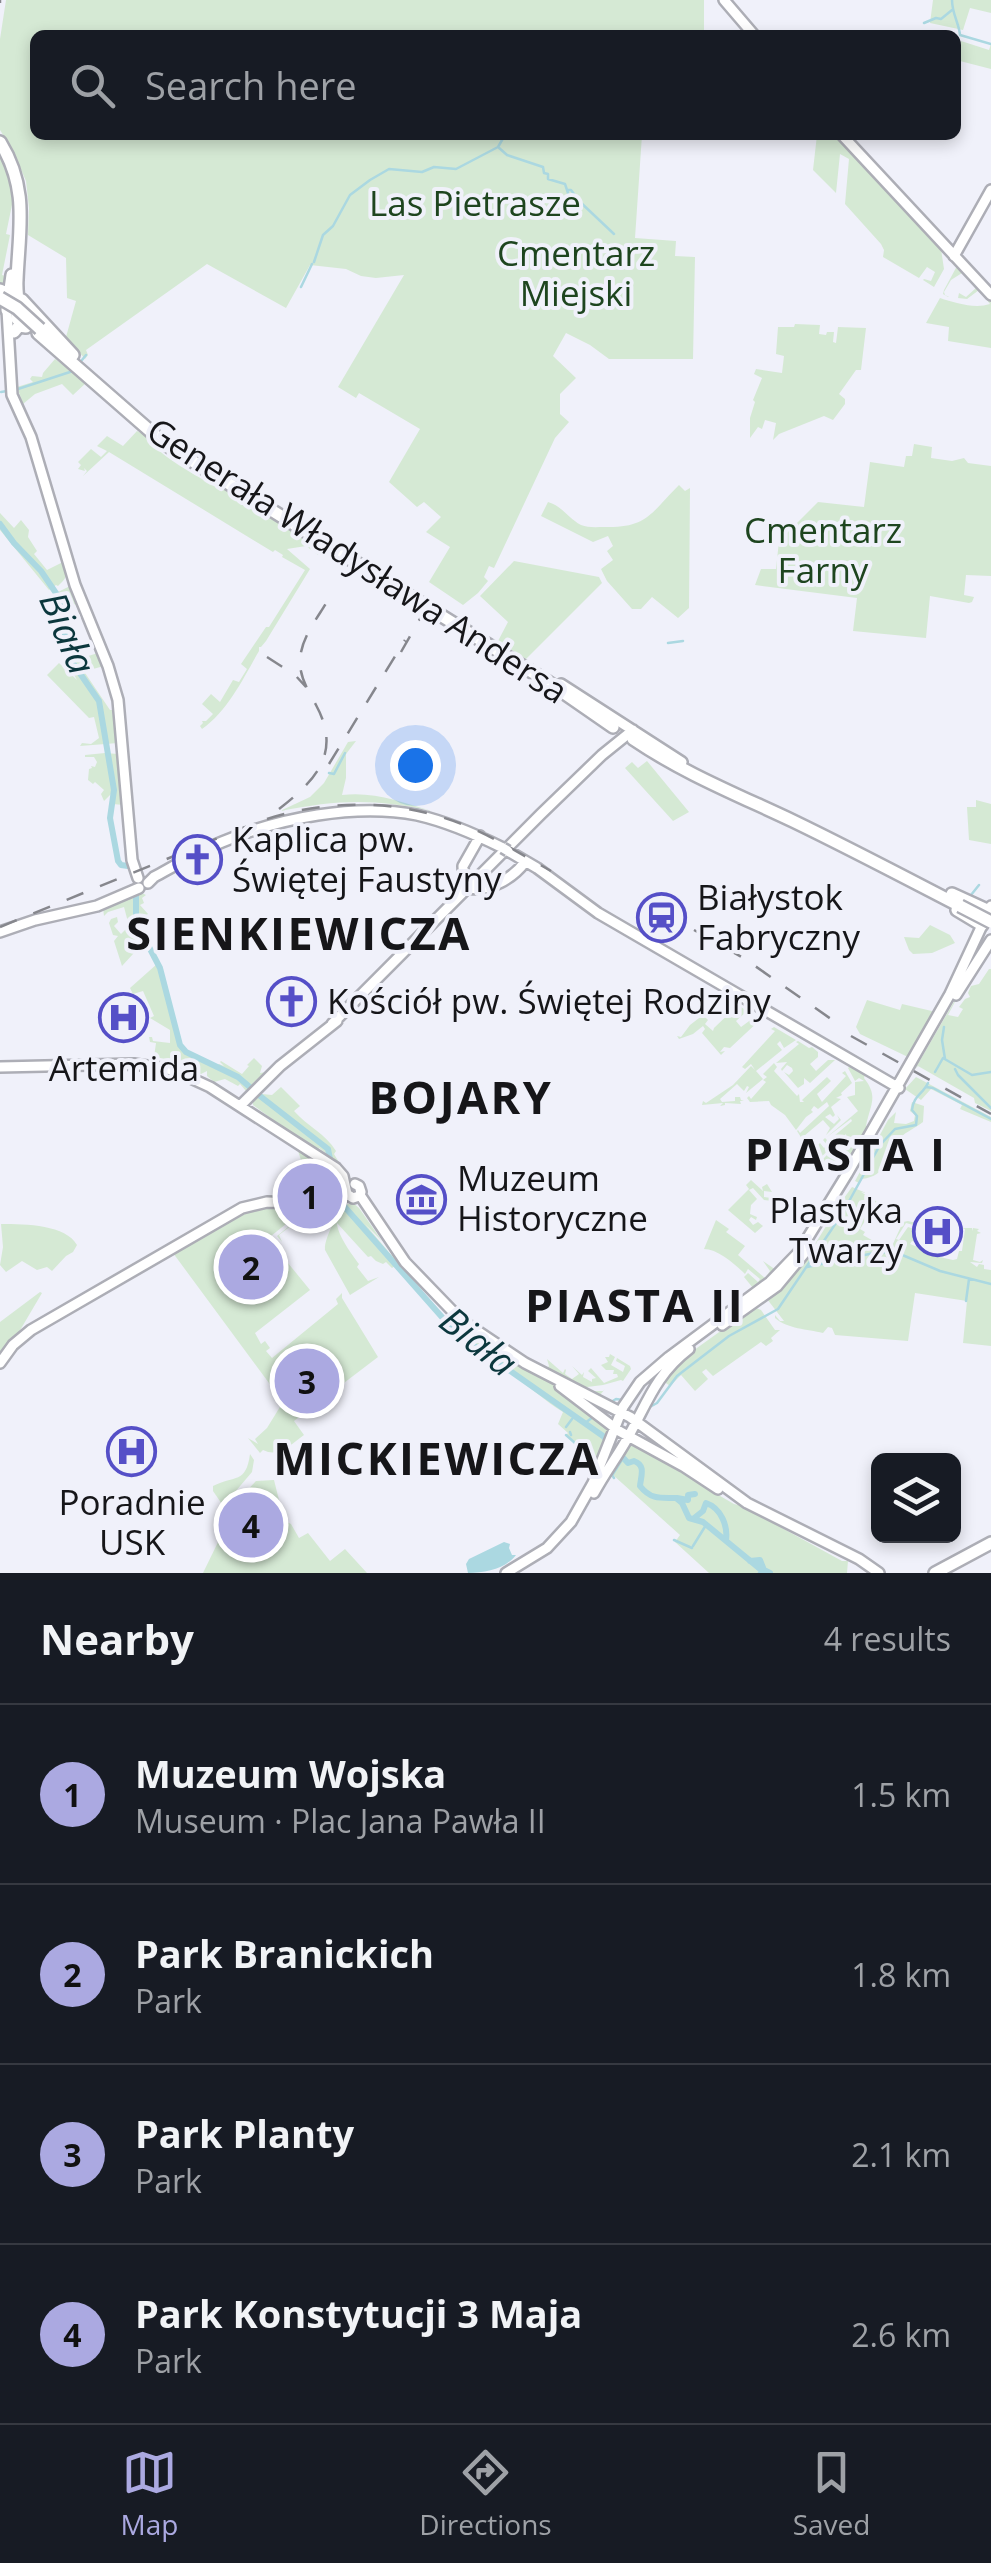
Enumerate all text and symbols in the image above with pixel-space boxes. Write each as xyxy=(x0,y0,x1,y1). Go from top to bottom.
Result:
search box xyxy=(30,30,961,140)
icon: search xyxy=(65,58,120,113)
text: Search here xyxy=(145,59,357,111)
park label: Las Pietrasze xyxy=(369,179,581,226)
park label: Cmentarz Miejski xyxy=(497,229,655,316)
street label: Generała Władysława Andersa xyxy=(138,406,577,714)
park label: Cmentarz Farny xyxy=(744,506,902,593)
water label: Biała xyxy=(28,583,109,681)
your location xyxy=(390,740,441,791)
place label: Kaplica pw. Świętej Faustyny xyxy=(232,815,502,902)
church icon: Kaplica pw. Świętej Faustyny xyxy=(171,834,223,886)
place label: Białystok Fabryczny xyxy=(697,873,860,960)
station icon: Białystok Fabryczny xyxy=(636,892,688,944)
district label: SIENKIEWICZA xyxy=(126,902,472,963)
church icon: Kościół pw. Świętej Rodziny xyxy=(266,976,318,1028)
place label: Kościół pw. Świętej Rodziny xyxy=(327,977,771,1024)
hospital icon: Artemida xyxy=(98,991,150,1043)
place label: Artemida xyxy=(49,1044,199,1091)
district label: BOJARY xyxy=(369,1066,553,1127)
district label: PIASTA I xyxy=(745,1123,947,1184)
place label: Muzeum Historyczne xyxy=(457,1154,648,1241)
pin: 1 xyxy=(278,1158,342,1234)
museum icon: Muzeum Historyczne xyxy=(396,1173,448,1225)
place label: Plastyka Twarzy xyxy=(769,1186,903,1273)
hospital icon: Plastyka Twarzy xyxy=(912,1205,964,1257)
pin: 2 xyxy=(218,1230,284,1304)
district label: PIASTA II xyxy=(525,1274,745,1335)
water label: Biała xyxy=(430,1294,529,1387)
pin: 3 xyxy=(274,1344,340,1418)
hospital icon: Poradnie USK xyxy=(106,1425,158,1477)
district label: MICKIEWICZA xyxy=(273,1427,601,1488)
map controls xyxy=(871,1453,961,1543)
button: layers xyxy=(871,1453,961,1543)
place label: Poradnie USK xyxy=(58,1478,206,1565)
pin: 4 xyxy=(218,1488,284,1562)
text: Nearby xyxy=(40,1610,194,1667)
text: 4 results xyxy=(824,1617,951,1660)
text: Muzeum Wojska xyxy=(135,1747,446,1799)
text: 1 xyxy=(63,1773,82,1816)
text: 1.5 km xyxy=(851,1773,951,1816)
text: Museum · Plac Jana Pawła II xyxy=(135,1799,546,1842)
text: Park Branickich xyxy=(135,1927,434,1979)
text: 2 xyxy=(63,1953,82,1996)
text: 1.8 km xyxy=(851,1953,951,1996)
text: Park xyxy=(135,1979,202,2022)
text: Park Planty xyxy=(135,2107,354,2159)
text: 3 xyxy=(63,2133,82,2176)
text: 2.1 km xyxy=(851,2133,951,2176)
text: Park xyxy=(135,2159,202,2202)
text: Park Konstytucji 3 Maja xyxy=(135,2287,582,2339)
text: 4 xyxy=(63,2313,82,2356)
text: 2.6 km xyxy=(851,2313,951,2356)
text: Park xyxy=(135,2339,202,2382)
tab: Map xyxy=(120,2445,178,2543)
tab: Directions xyxy=(419,2445,552,2543)
tab: Saved xyxy=(793,2445,870,2543)

